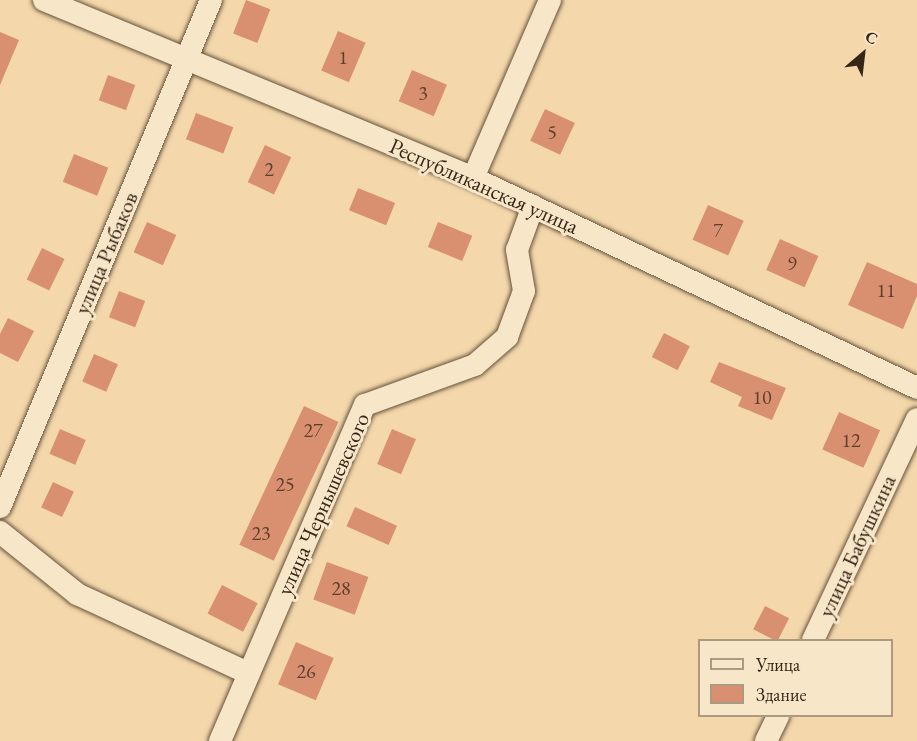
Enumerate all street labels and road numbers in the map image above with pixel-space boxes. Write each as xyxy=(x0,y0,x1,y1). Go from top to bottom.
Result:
street label: Республиканская улица xyxy=(385,132,583,240)
street label: улица Рыбаков xyxy=(68,188,144,318)
street label: улица Чернышевского xyxy=(271,409,375,599)
street label: улица Бабушкина xyxy=(812,471,902,621)

